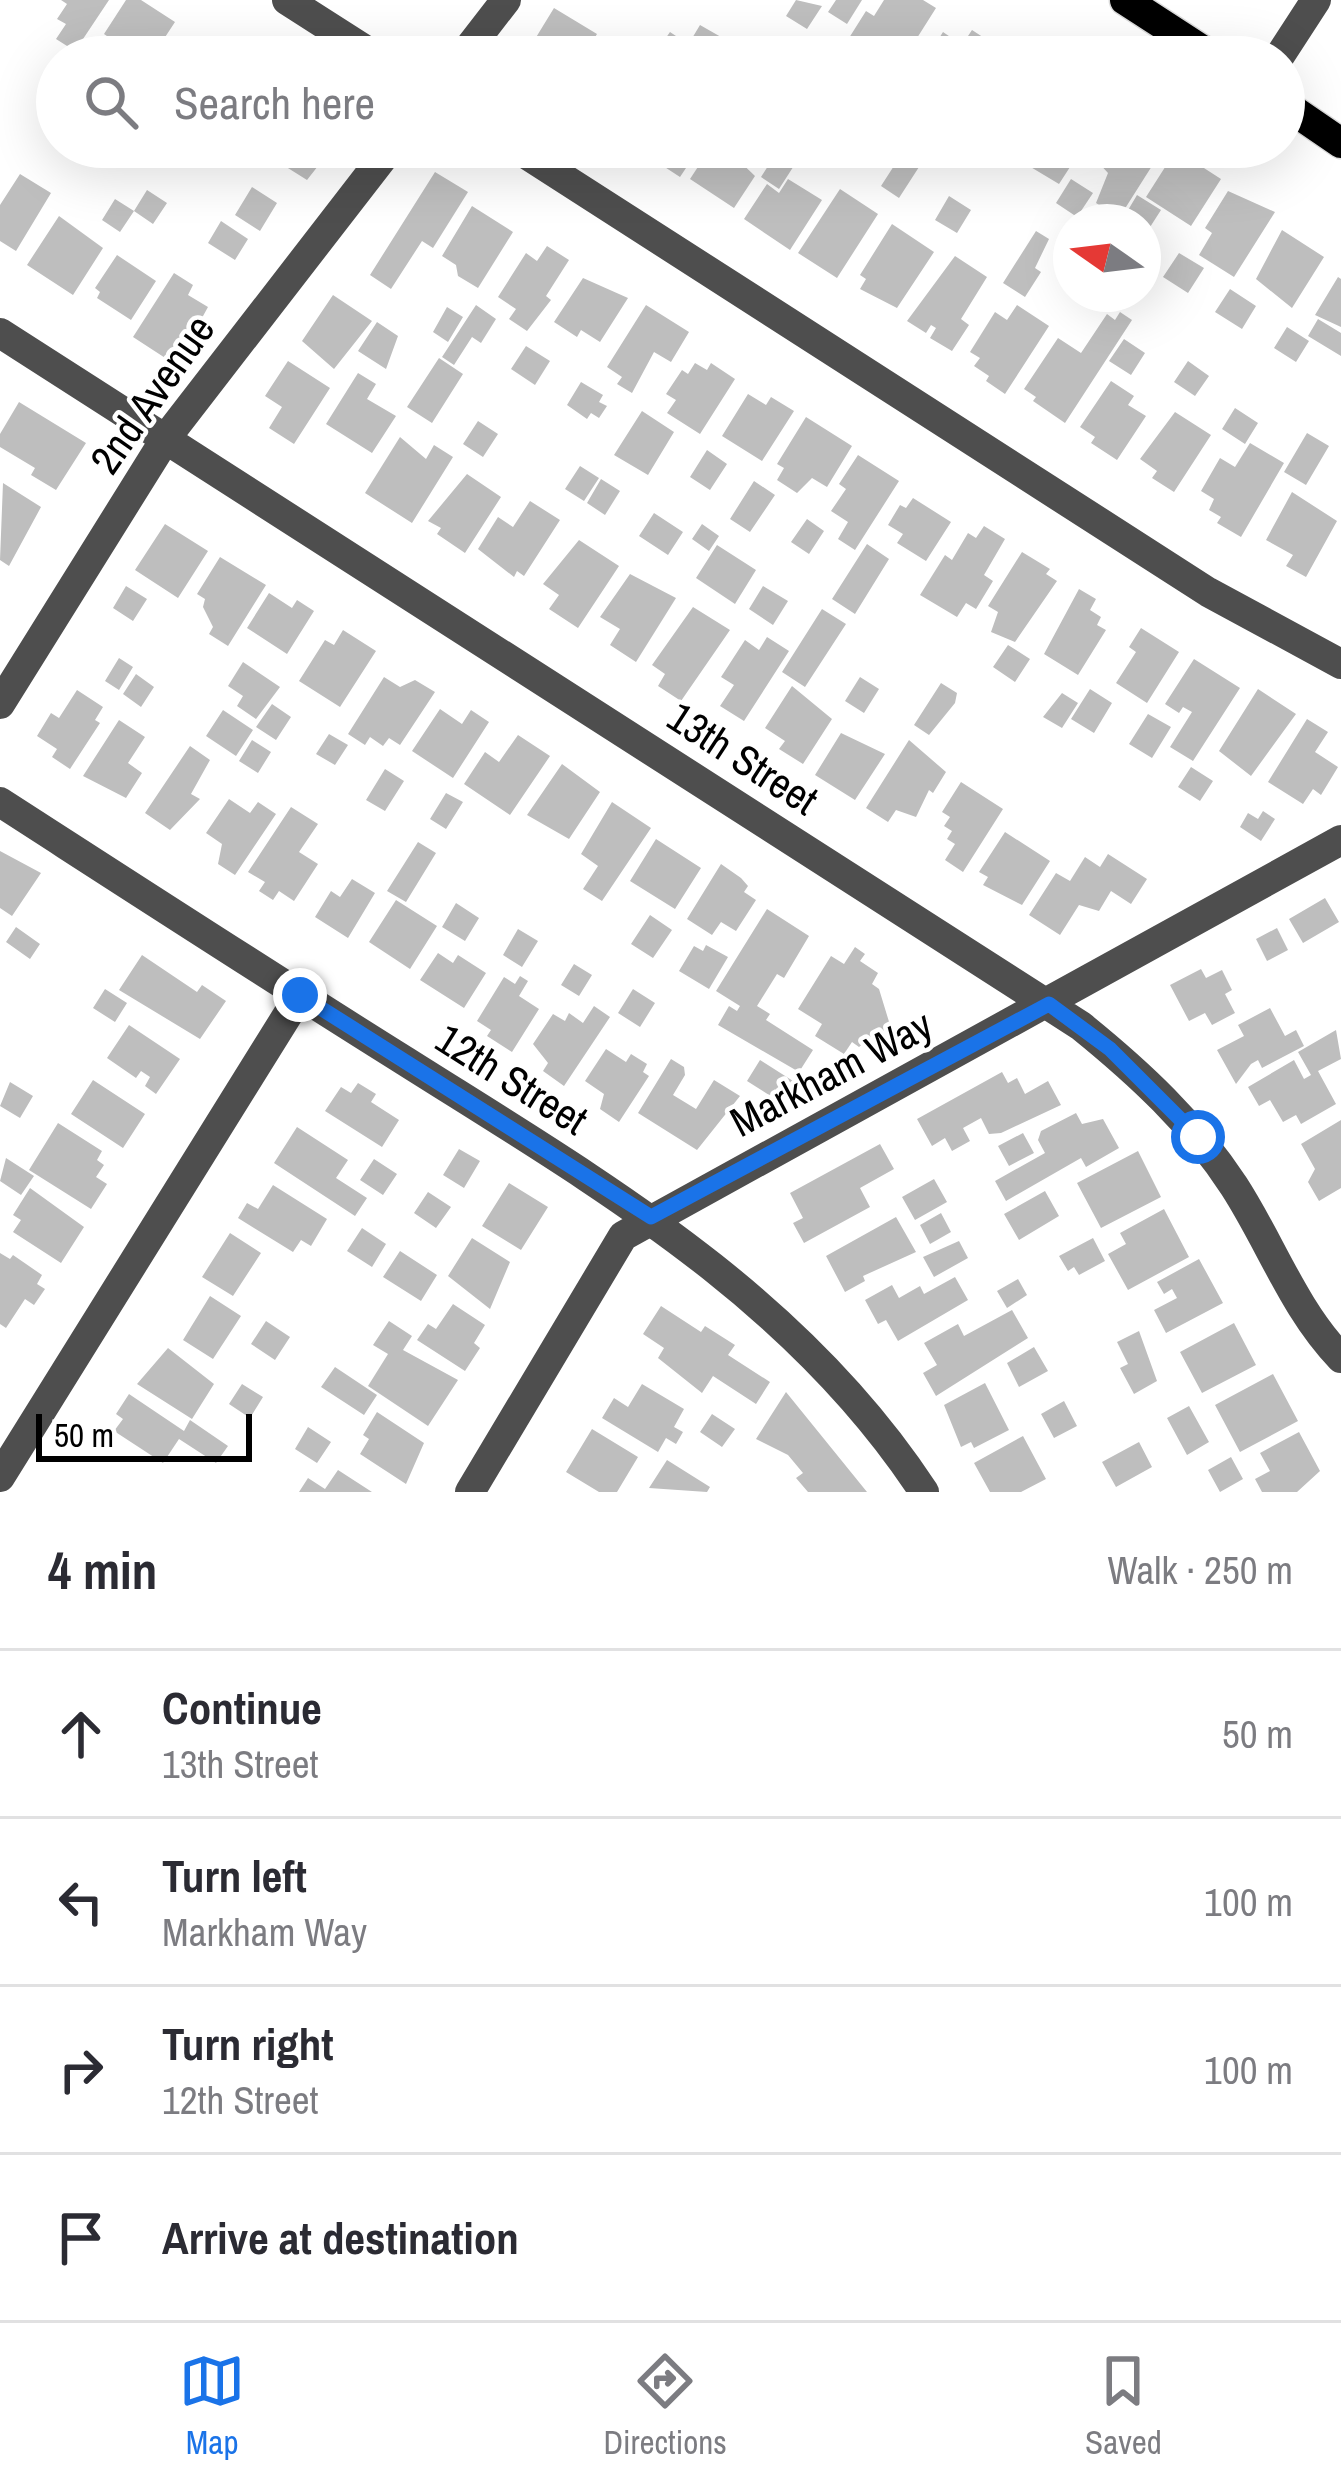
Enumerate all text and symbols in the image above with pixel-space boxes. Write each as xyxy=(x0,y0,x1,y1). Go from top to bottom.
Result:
search box xyxy=(36,36,1305,168)
icon: search xyxy=(78,69,144,135)
text: Search here xyxy=(174,72,375,133)
north arrow xyxy=(1053,204,1161,312)
street label: 2nd Avenue xyxy=(77,304,227,484)
street label: 13th Street xyxy=(657,689,829,827)
route end xyxy=(273,968,327,1022)
street label: Markham Way xyxy=(720,996,942,1150)
street label: 12th Street xyxy=(426,1011,598,1147)
route start xyxy=(1171,1110,1225,1164)
scale bar xyxy=(36,1408,252,1461)
text: 50 m xyxy=(54,1413,114,1457)
text: 4 min xyxy=(48,1536,157,1605)
text: Walk · 250 m xyxy=(1108,1544,1293,1596)
text: Continue xyxy=(162,1677,322,1738)
icon: ahead xyxy=(48,1701,114,1767)
text: 50 m xyxy=(1222,1708,1293,1760)
text: 13th Street xyxy=(162,1738,318,1790)
text: Turn left xyxy=(162,1845,307,1906)
icon: left xyxy=(48,1869,114,1935)
text: 100 m xyxy=(1204,1876,1293,1928)
text: Markham Way xyxy=(162,1906,367,1958)
text: Turn right xyxy=(162,2013,334,2074)
icon: right xyxy=(48,2037,114,2103)
text: 100 m xyxy=(1204,2044,1293,2096)
text: 12th Street xyxy=(162,2074,318,2126)
icon: arrive xyxy=(48,2205,114,2271)
text: Arrive at destination xyxy=(162,2207,519,2268)
tab: Map xyxy=(179,2348,245,2464)
tab: Directions xyxy=(603,2348,727,2464)
tab: Saved xyxy=(1085,2348,1162,2464)

